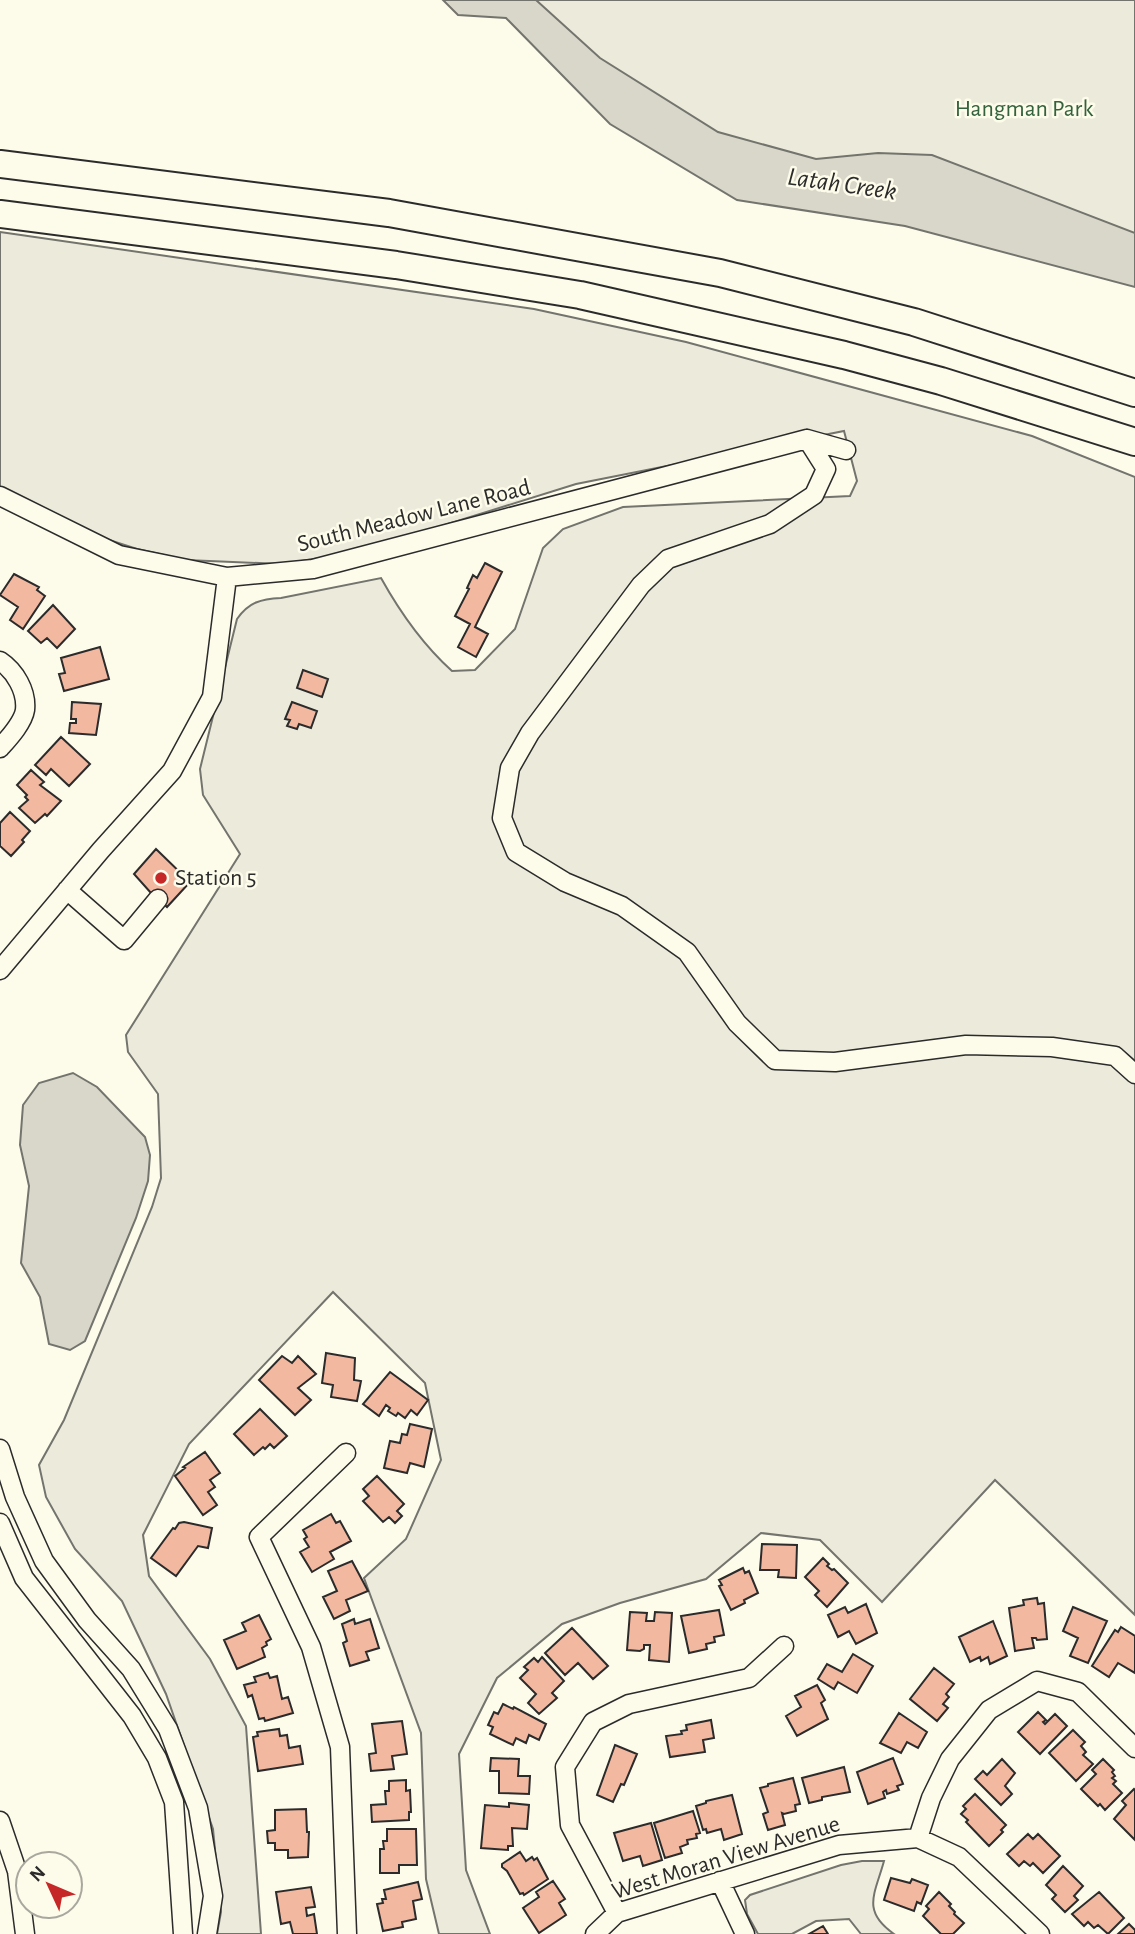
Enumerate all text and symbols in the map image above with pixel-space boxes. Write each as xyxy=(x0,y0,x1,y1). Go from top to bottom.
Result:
park label: Hangman Park xyxy=(955,97,1093,121)
water label: Latah Creek xyxy=(786,163,898,205)
street label: South Meadow Lane Road xyxy=(295,475,533,557)
place label: Station 5 xyxy=(175,866,256,890)
marker: Station 5 xyxy=(153,870,169,886)
street label: West Moran View Avenue xyxy=(609,1812,843,1904)
north arrow xyxy=(14,1850,84,1920)
text: N xyxy=(26,1863,49,1886)

